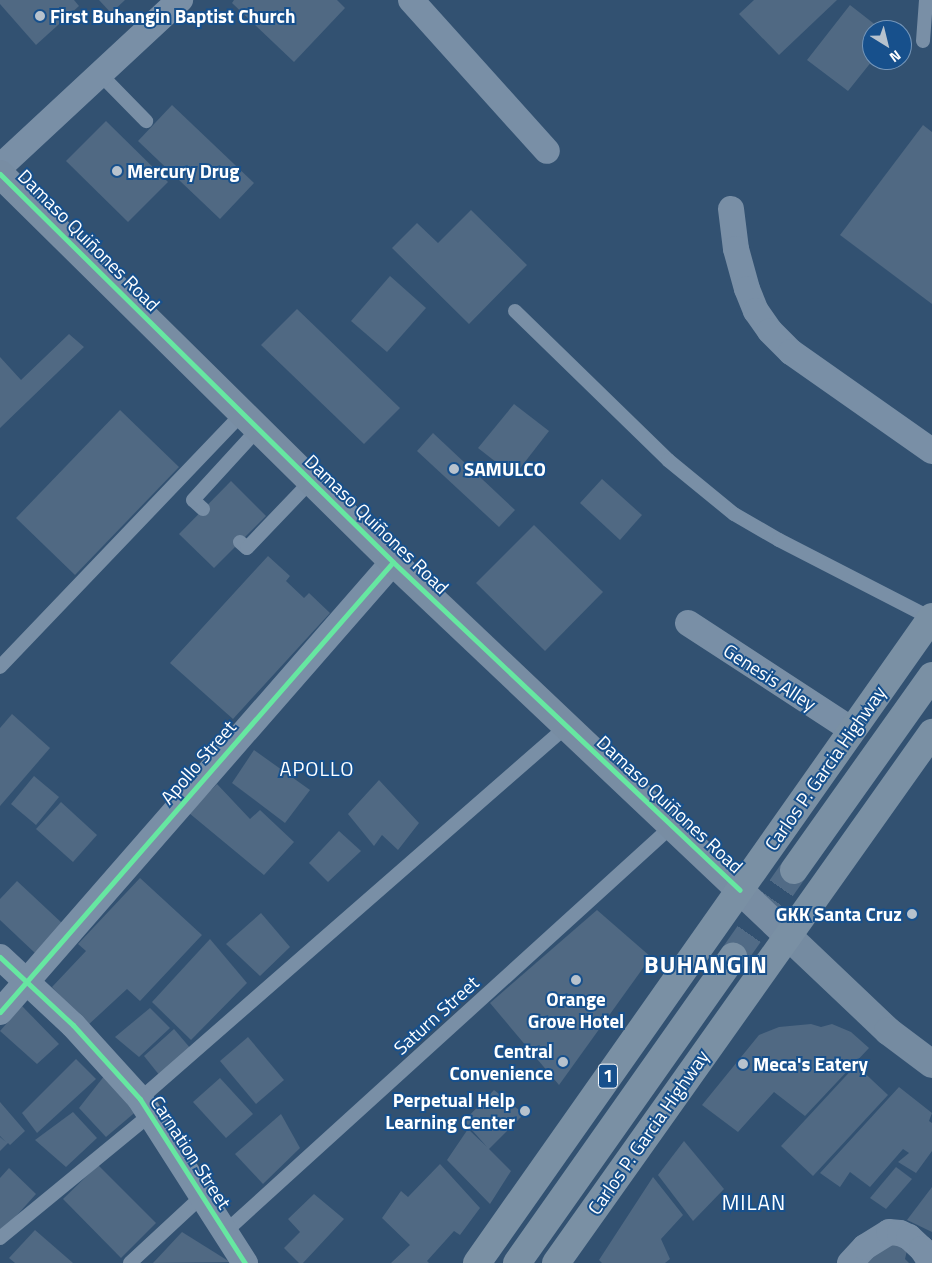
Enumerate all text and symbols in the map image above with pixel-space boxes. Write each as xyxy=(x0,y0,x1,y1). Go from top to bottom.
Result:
place label: First Buhangin Baptist Church xyxy=(50,5,296,27)
marker: First Buhangin Baptist Church xyxy=(34,10,46,22)
north arrow xyxy=(862,20,912,70)
text: N xyxy=(885,45,906,68)
place label: Mercury Drug xyxy=(127,160,240,182)
street label: Damaso Quiñones Road xyxy=(13,164,165,316)
marker: Mercury Drug xyxy=(111,165,123,177)
street label: Damaso Quiñones Road xyxy=(300,449,454,599)
place label: SAMULCO xyxy=(464,458,546,480)
marker: SAMULCO xyxy=(448,463,460,475)
street label: Genesis Alley xyxy=(719,639,821,715)
street label: Carlos P. Garcia Highway xyxy=(760,681,890,855)
street label: Apollo Street xyxy=(155,716,241,808)
street label: Damaso Quiñones Road xyxy=(592,730,748,878)
district label: APOLLO xyxy=(279,756,355,780)
place label: GKK Santa Cruz xyxy=(776,903,902,925)
marker: GKK Santa Cruz xyxy=(906,908,918,920)
district label: BUHANGIN xyxy=(643,951,769,979)
street label: Saturn Street xyxy=(389,971,483,1059)
marker: Orange Grove Hotel xyxy=(570,974,582,986)
place label: Orange Grove Hotel xyxy=(528,988,624,1032)
place label: Central Convenience xyxy=(450,1040,553,1084)
street label: Carlos P. Garcia Highway xyxy=(583,1045,713,1219)
place label: Meca's Eatery xyxy=(753,1053,868,1075)
marker: Central Convenience xyxy=(557,1056,569,1068)
marker: Meca's Eatery xyxy=(737,1058,749,1070)
road number: 1 xyxy=(597,1060,619,1092)
place label: Perpetual Help Learning Center xyxy=(385,1089,515,1133)
street label: Carnation Street xyxy=(146,1091,236,1213)
marker: Perpetual Help Learning Center xyxy=(519,1105,531,1117)
district label: MILAN xyxy=(721,1189,787,1215)

